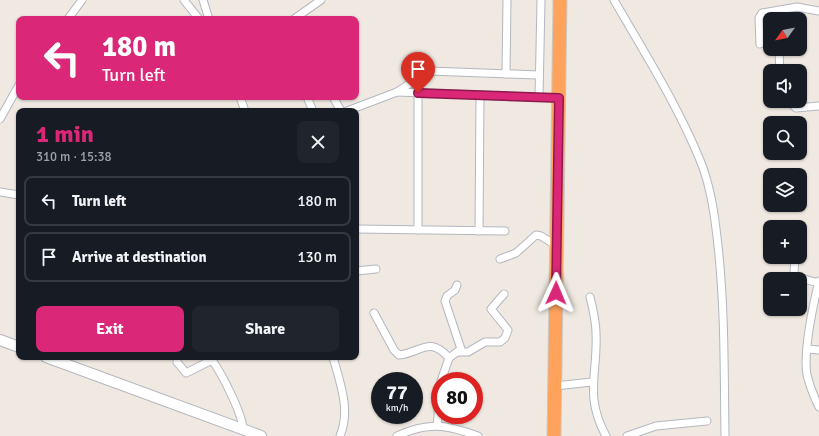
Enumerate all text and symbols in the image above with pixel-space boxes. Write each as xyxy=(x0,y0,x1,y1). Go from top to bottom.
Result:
north arrow xyxy=(763,12,807,56)
map controls xyxy=(763,12,807,316)
text: 180 m xyxy=(102,30,176,64)
icon: left xyxy=(36,32,88,84)
pin xyxy=(401,52,435,93)
icon: arrive xyxy=(407,58,429,80)
text: Turn left xyxy=(102,64,165,86)
button: sound xyxy=(763,64,807,108)
button: search xyxy=(763,116,807,160)
text: 1 min xyxy=(36,119,94,149)
button: close xyxy=(297,121,339,163)
text: 310 m · 15:38 xyxy=(36,149,112,165)
button: layers xyxy=(763,168,807,212)
icon: left xyxy=(38,190,60,212)
text: Turn left xyxy=(72,192,126,210)
text: 180 m xyxy=(297,192,337,210)
button: + xyxy=(763,220,807,264)
icon: arrive xyxy=(38,246,60,268)
text: Arrive at destination xyxy=(72,248,207,266)
text: 130 m xyxy=(297,248,337,266)
position arrow xyxy=(535,272,577,314)
button: − xyxy=(763,272,807,316)
button: Exit xyxy=(36,306,184,352)
button: Share xyxy=(192,306,339,352)
speed limit sign: 80 xyxy=(431,372,483,424)
text: 77 xyxy=(386,380,408,405)
text: km/h xyxy=(386,402,408,414)

